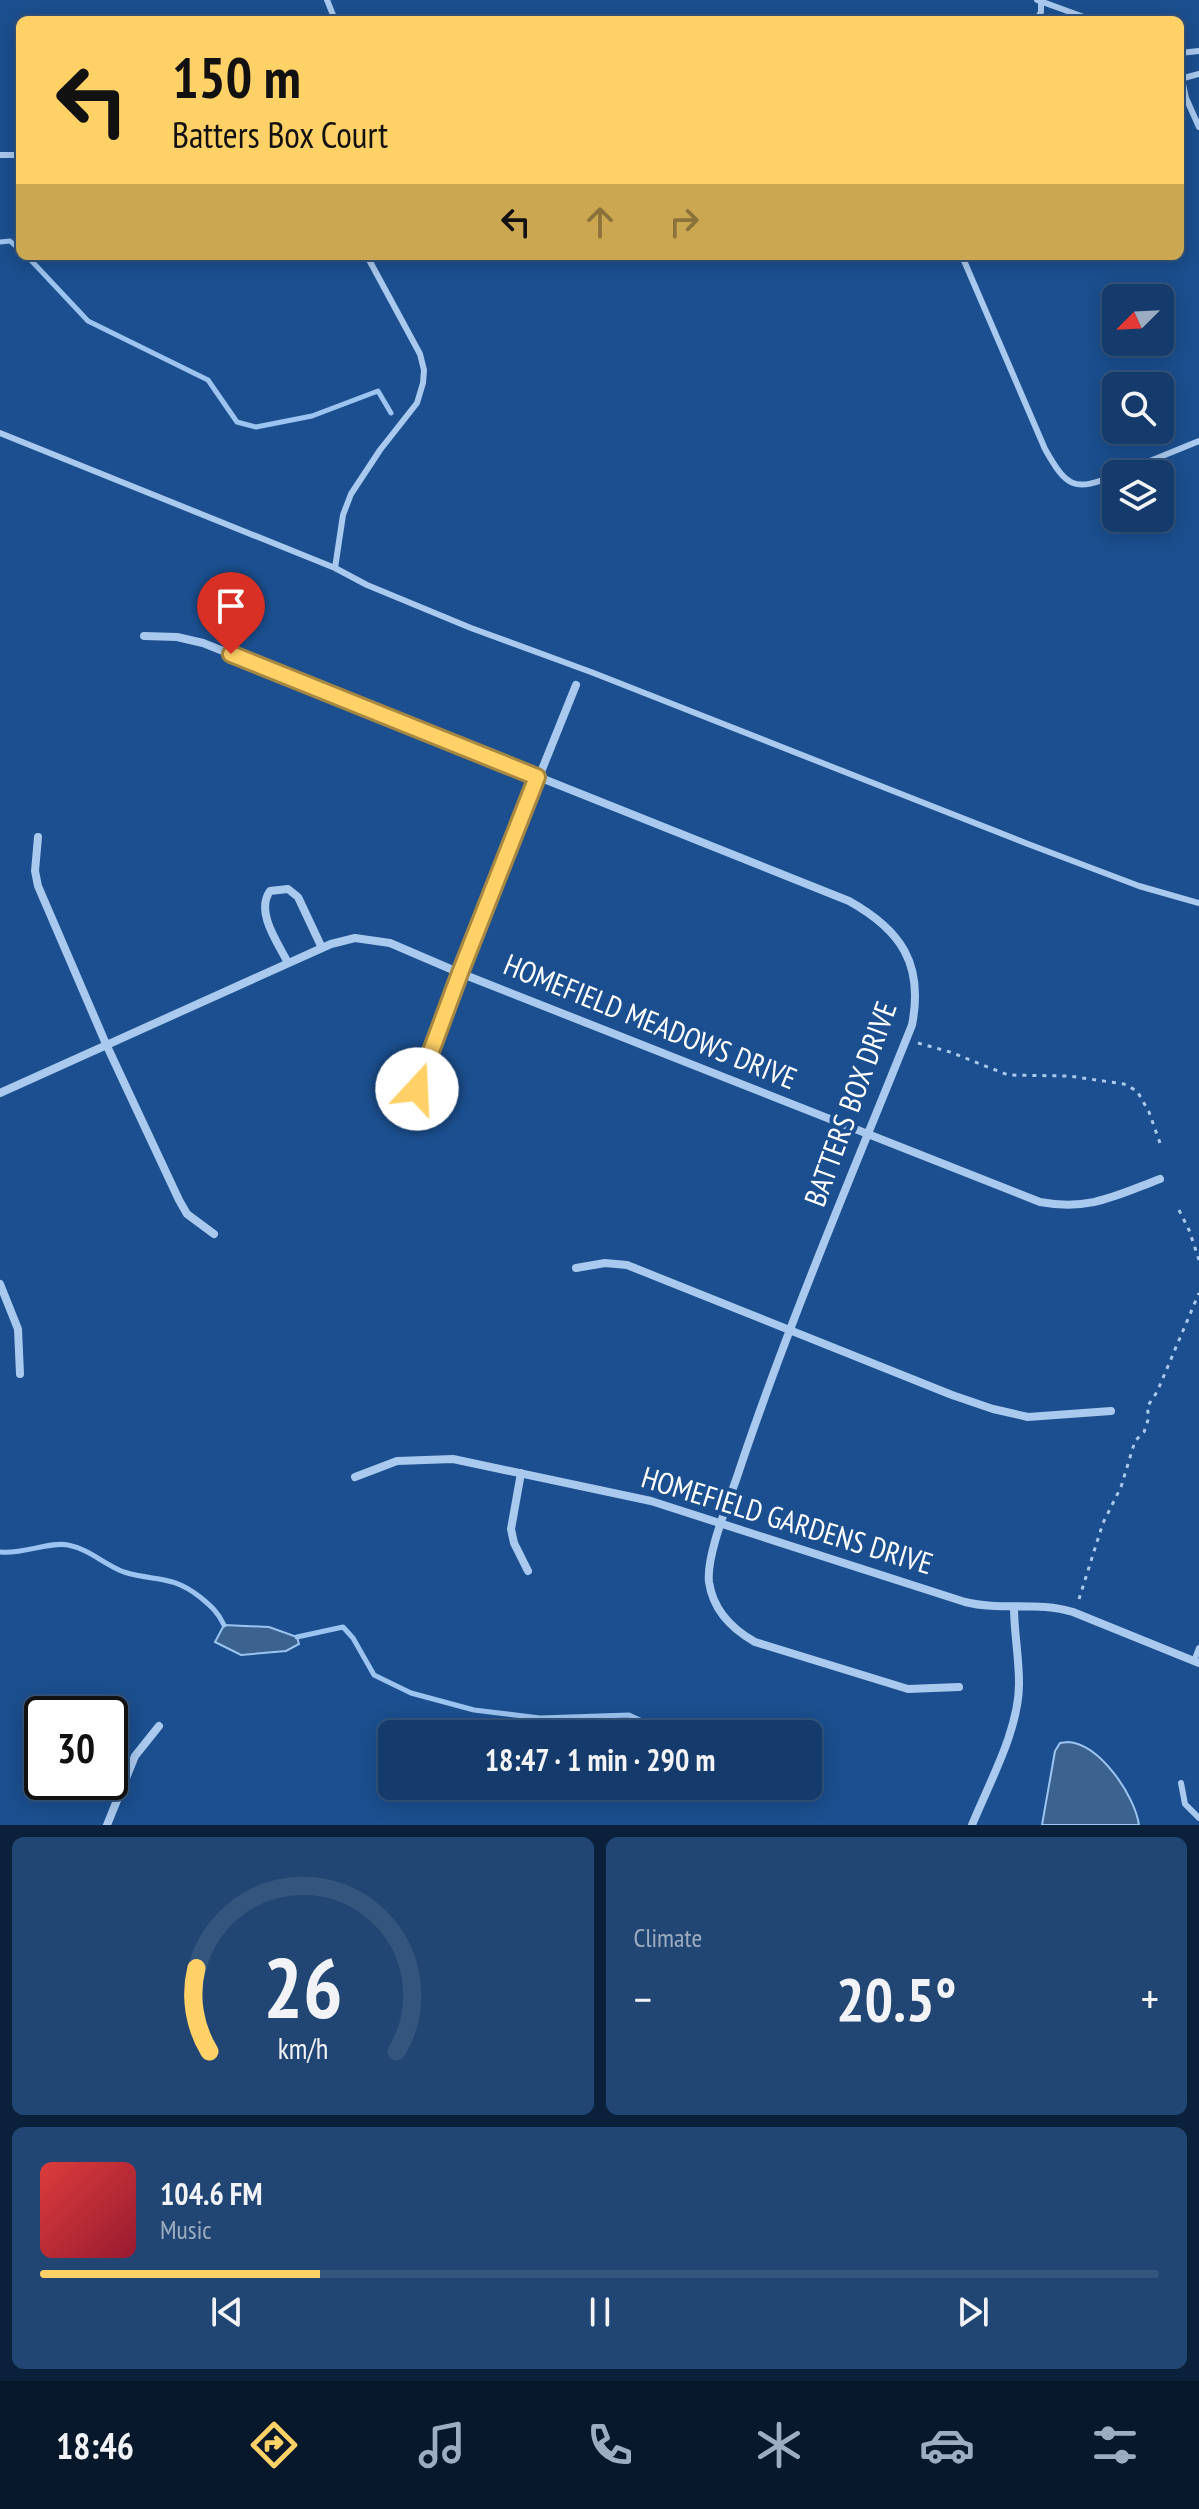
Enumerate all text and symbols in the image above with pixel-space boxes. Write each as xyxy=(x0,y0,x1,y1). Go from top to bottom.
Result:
text: 150 m xyxy=(172,41,301,113)
icon: left xyxy=(40,48,144,152)
text: Batters Box Court xyxy=(172,111,388,158)
icon: left xyxy=(494,200,538,244)
icon: ahead xyxy=(578,200,622,244)
icon: right xyxy=(662,200,706,244)
north arrow xyxy=(1102,284,1174,356)
map controls xyxy=(1102,284,1174,532)
button: search xyxy=(1102,372,1174,444)
button: layers xyxy=(1102,460,1174,532)
pin xyxy=(197,572,265,654)
icon: arrive xyxy=(209,584,253,628)
street label: HOMEFIELD MEADOWS DRIVE xyxy=(498,944,803,1097)
street label: BATTERS BOX DRIVE xyxy=(794,996,905,1211)
position arrow xyxy=(375,1047,459,1131)
street label: HOMEFIELD GARDENS DRIVE xyxy=(637,1457,938,1582)
speed limit sign: 30 xyxy=(24,1696,128,1800)
text: 18:47 · 1 min · 290 m xyxy=(485,1740,715,1779)
text: Climate xyxy=(634,1921,702,1954)
text: 26 xyxy=(263,1933,343,2041)
text: 20.5° xyxy=(836,1960,957,2038)
text: − xyxy=(634,1970,652,2027)
text: + xyxy=(1141,1970,1159,2027)
text: km/h xyxy=(277,2030,328,2067)
text: 104.6 FM xyxy=(160,2174,262,2213)
text: Music xyxy=(160,2213,212,2246)
icon: previous xyxy=(205,2290,249,2334)
icon: pause xyxy=(578,2290,622,2334)
icon: next xyxy=(951,2290,995,2334)
icon: directions xyxy=(246,2417,302,2473)
icon: music xyxy=(414,2417,470,2473)
icon: phone xyxy=(582,2417,638,2473)
icon: climate xyxy=(751,2417,807,2473)
icon: car xyxy=(919,2417,975,2473)
icon: filters xyxy=(1087,2417,1143,2473)
text: 18:46 xyxy=(56,2422,134,2469)

